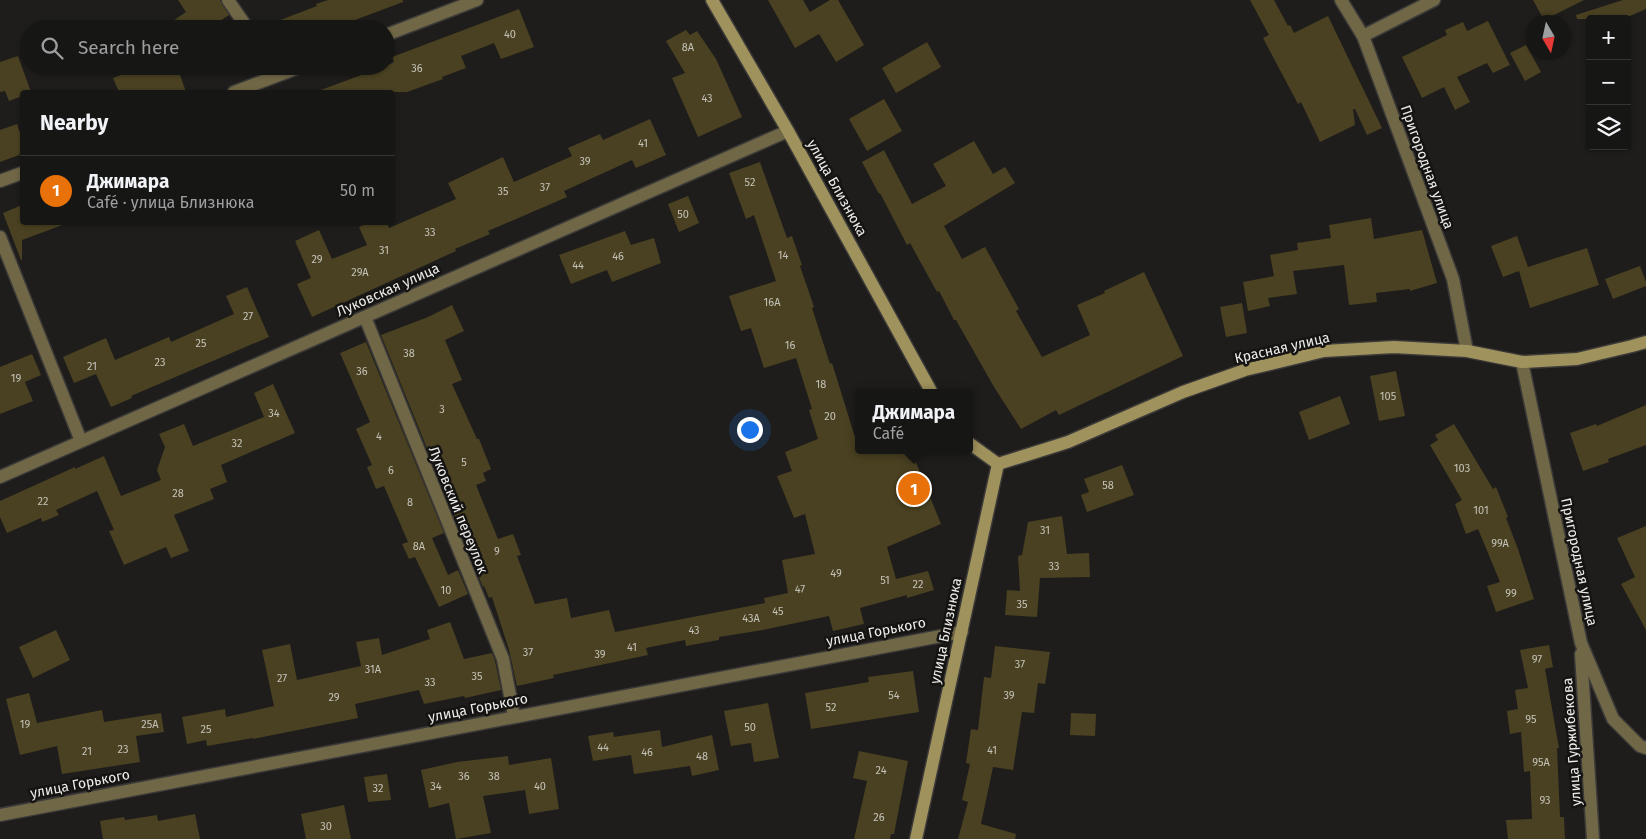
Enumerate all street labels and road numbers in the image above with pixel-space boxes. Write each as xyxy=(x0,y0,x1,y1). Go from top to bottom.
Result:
street label: Пригородная улица xyxy=(1397,103,1457,231)
street label: улица Близнюка xyxy=(803,137,871,239)
street label: Луковская улица xyxy=(334,260,442,320)
street label: Красная улица xyxy=(1233,329,1331,367)
street label: Луковский переулок xyxy=(425,444,492,577)
street label: Пригородная улица xyxy=(1557,496,1601,628)
street label: улица Близнюка xyxy=(926,576,966,686)
street label: улица Горького xyxy=(825,614,927,650)
street label: улица Гуржибекова xyxy=(1559,677,1585,807)
street label: улица Горького xyxy=(427,690,529,726)
street label: улица Горького xyxy=(29,766,131,802)

